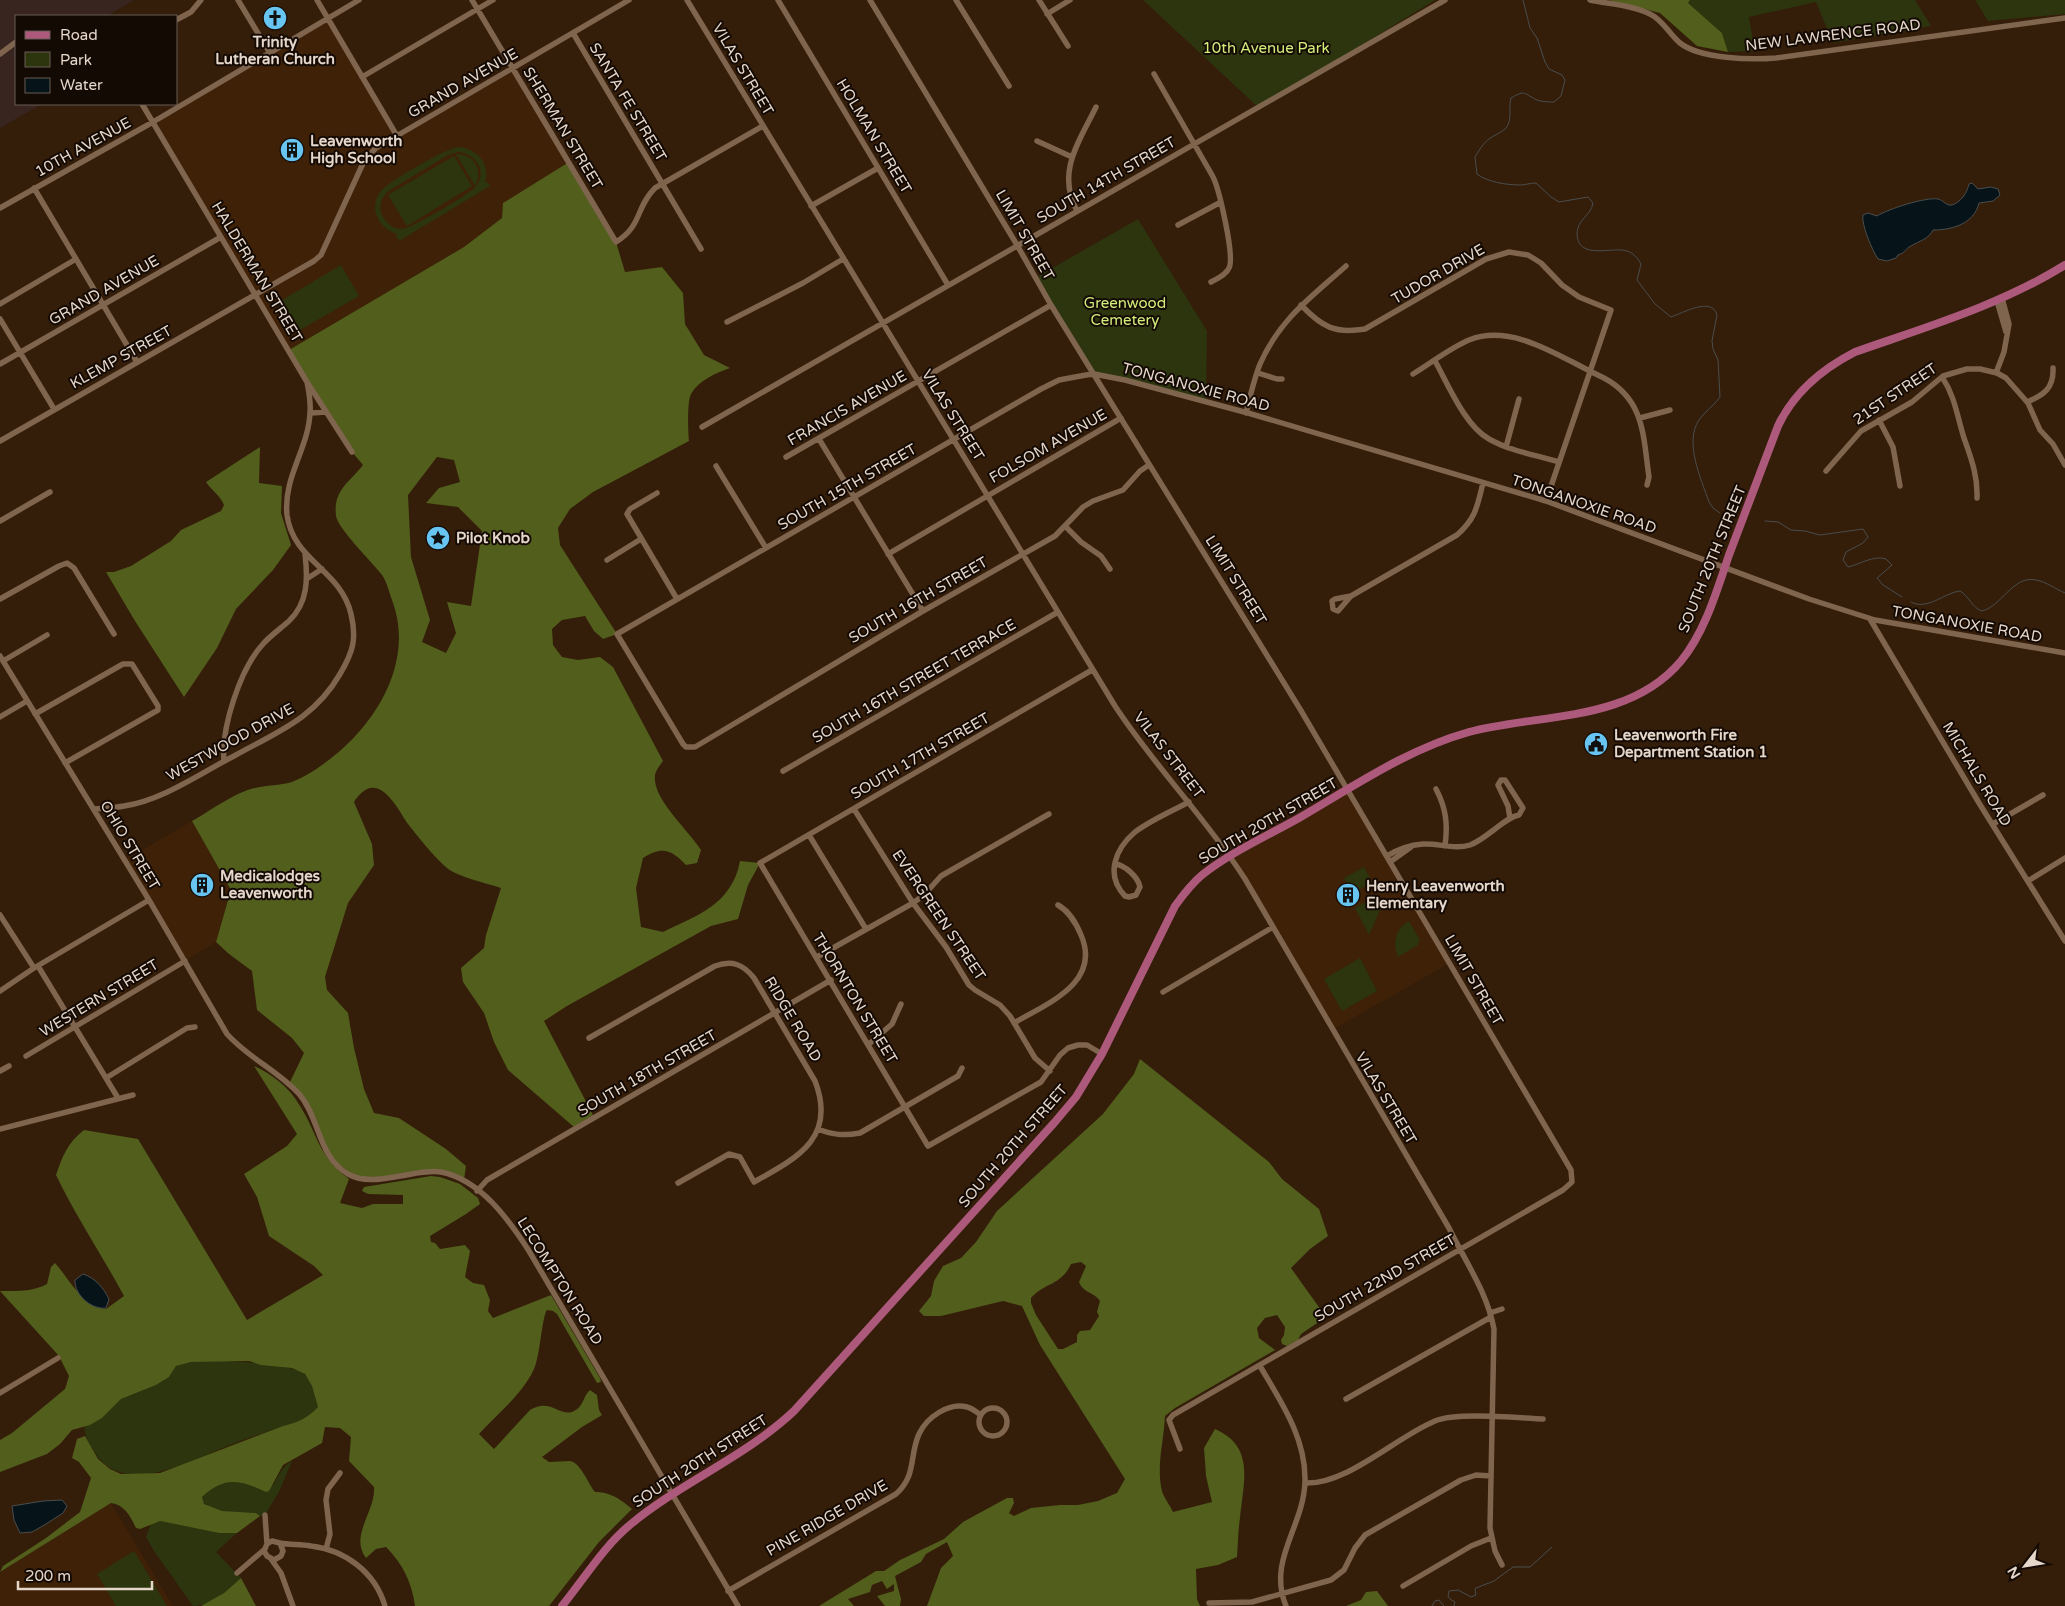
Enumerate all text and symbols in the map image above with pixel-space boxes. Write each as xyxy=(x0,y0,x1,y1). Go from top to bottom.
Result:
church icon: Trinity Lutheran Church xyxy=(262,5,288,31)
legend xyxy=(15,15,178,105)
street label: NEW LAWRENCE ROAD xyxy=(1744,15,1922,55)
street label: VILAS STREET xyxy=(708,20,778,118)
text: Road xyxy=(60,26,98,44)
place label: Trinity Lutheran Church xyxy=(215,33,335,68)
street label: SANTA FE STREET xyxy=(585,39,671,165)
park label: 10th Avenue Park xyxy=(1202,39,1330,57)
street label: GRAND AVENUE xyxy=(405,44,521,122)
text: Park xyxy=(60,51,92,69)
street label: SHERMAN STREET xyxy=(519,64,607,192)
street label: HOLMAN STREET xyxy=(833,75,915,197)
text: Water xyxy=(60,76,103,94)
street label: 10TH AVENUE xyxy=(32,113,134,181)
place label: Leavenworth High School xyxy=(310,132,402,168)
street label: SOUTH 14TH STREET xyxy=(1033,133,1179,227)
building icon: Leavenworth High School xyxy=(279,137,305,163)
street label: LIMIT STREET xyxy=(992,187,1058,283)
street label: HALDERMAN STREET xyxy=(208,198,306,346)
street label: TUDOR DRIVE xyxy=(1388,240,1488,308)
street label: GRAND AVENUE xyxy=(46,251,162,329)
park label: Greenwood Cemetery xyxy=(1084,294,1166,329)
street label: KLEMP STREET xyxy=(67,322,175,392)
street label: TONGANOXIE ROAD xyxy=(1120,359,1272,415)
street label: 21ST STREET xyxy=(1850,359,1940,429)
street label: VILAS STREET xyxy=(918,366,988,464)
street label: FRANCIS AVENUE xyxy=(784,367,910,449)
street label: FOLSOM AVENUE xyxy=(986,405,1110,487)
street label: SOUTH 15TH STREET xyxy=(774,440,920,534)
street label: TONGANOXIE ROAD xyxy=(1509,471,1659,537)
street label: SOUTH 20TH STREET xyxy=(1674,483,1750,635)
place icon: Pilot Knob xyxy=(425,525,451,551)
place label: Pilot Knob xyxy=(456,529,530,547)
street label: LIMIT STREET xyxy=(1201,532,1271,628)
street label: SOUTH 16TH STREET xyxy=(845,553,991,647)
street label: TONGANOXIE ROAD xyxy=(1890,602,2044,646)
street label: SOUTH 16TH STREET TERRACE xyxy=(809,615,1019,747)
street label: WESTWOOD DRIVE xyxy=(163,699,297,785)
street label: VILAS STREET xyxy=(1130,708,1208,802)
street label: SOUTH 17TH STREET xyxy=(847,709,993,803)
street label: MICHALS ROAD xyxy=(1939,719,2015,829)
place label: Leavenworth Fire Department Station 1 xyxy=(1614,726,1768,762)
public building icon: Leavenworth Fire Department Station 1 xyxy=(1583,731,1609,757)
street label: SOUTH 20TH STREET xyxy=(1195,774,1341,868)
street label: OHIO STREET xyxy=(96,797,164,893)
street label: EVERGREEN STREET xyxy=(888,846,990,984)
place label: Medicalodges Leavenworth xyxy=(220,867,320,902)
building icon: Medicalodges Leavenworth xyxy=(189,872,215,898)
place label: Henry Leavenworth Elementary xyxy=(1366,877,1505,913)
building icon: Henry Leavenworth Elementary xyxy=(1335,882,1361,908)
street label: THORNTON STREET xyxy=(809,929,901,1067)
street label: LIMIT STREET xyxy=(1441,932,1507,1028)
street label: WESTERN STREET xyxy=(36,955,162,1041)
street label: RIDGE ROAD xyxy=(761,973,825,1065)
street label: SOUTH 18TH STREET xyxy=(574,1026,720,1120)
street label: VILAS STREET xyxy=(1351,1049,1421,1147)
street label: SOUTH 20TH STREET xyxy=(955,1081,1071,1211)
street label: LECOMPTON ROAD xyxy=(513,1214,607,1348)
street label: SOUTH 22ND STREET xyxy=(1311,1230,1459,1326)
street label: SOUTH 20TH STREET xyxy=(629,1411,771,1511)
street label: PINE RIDGE DRIVE xyxy=(763,1476,891,1560)
north arrow xyxy=(2000,1541,2050,1591)
scale bar xyxy=(18,1558,151,1590)
text: N xyxy=(2004,1563,2024,1582)
text: 200 m xyxy=(25,1567,71,1585)

